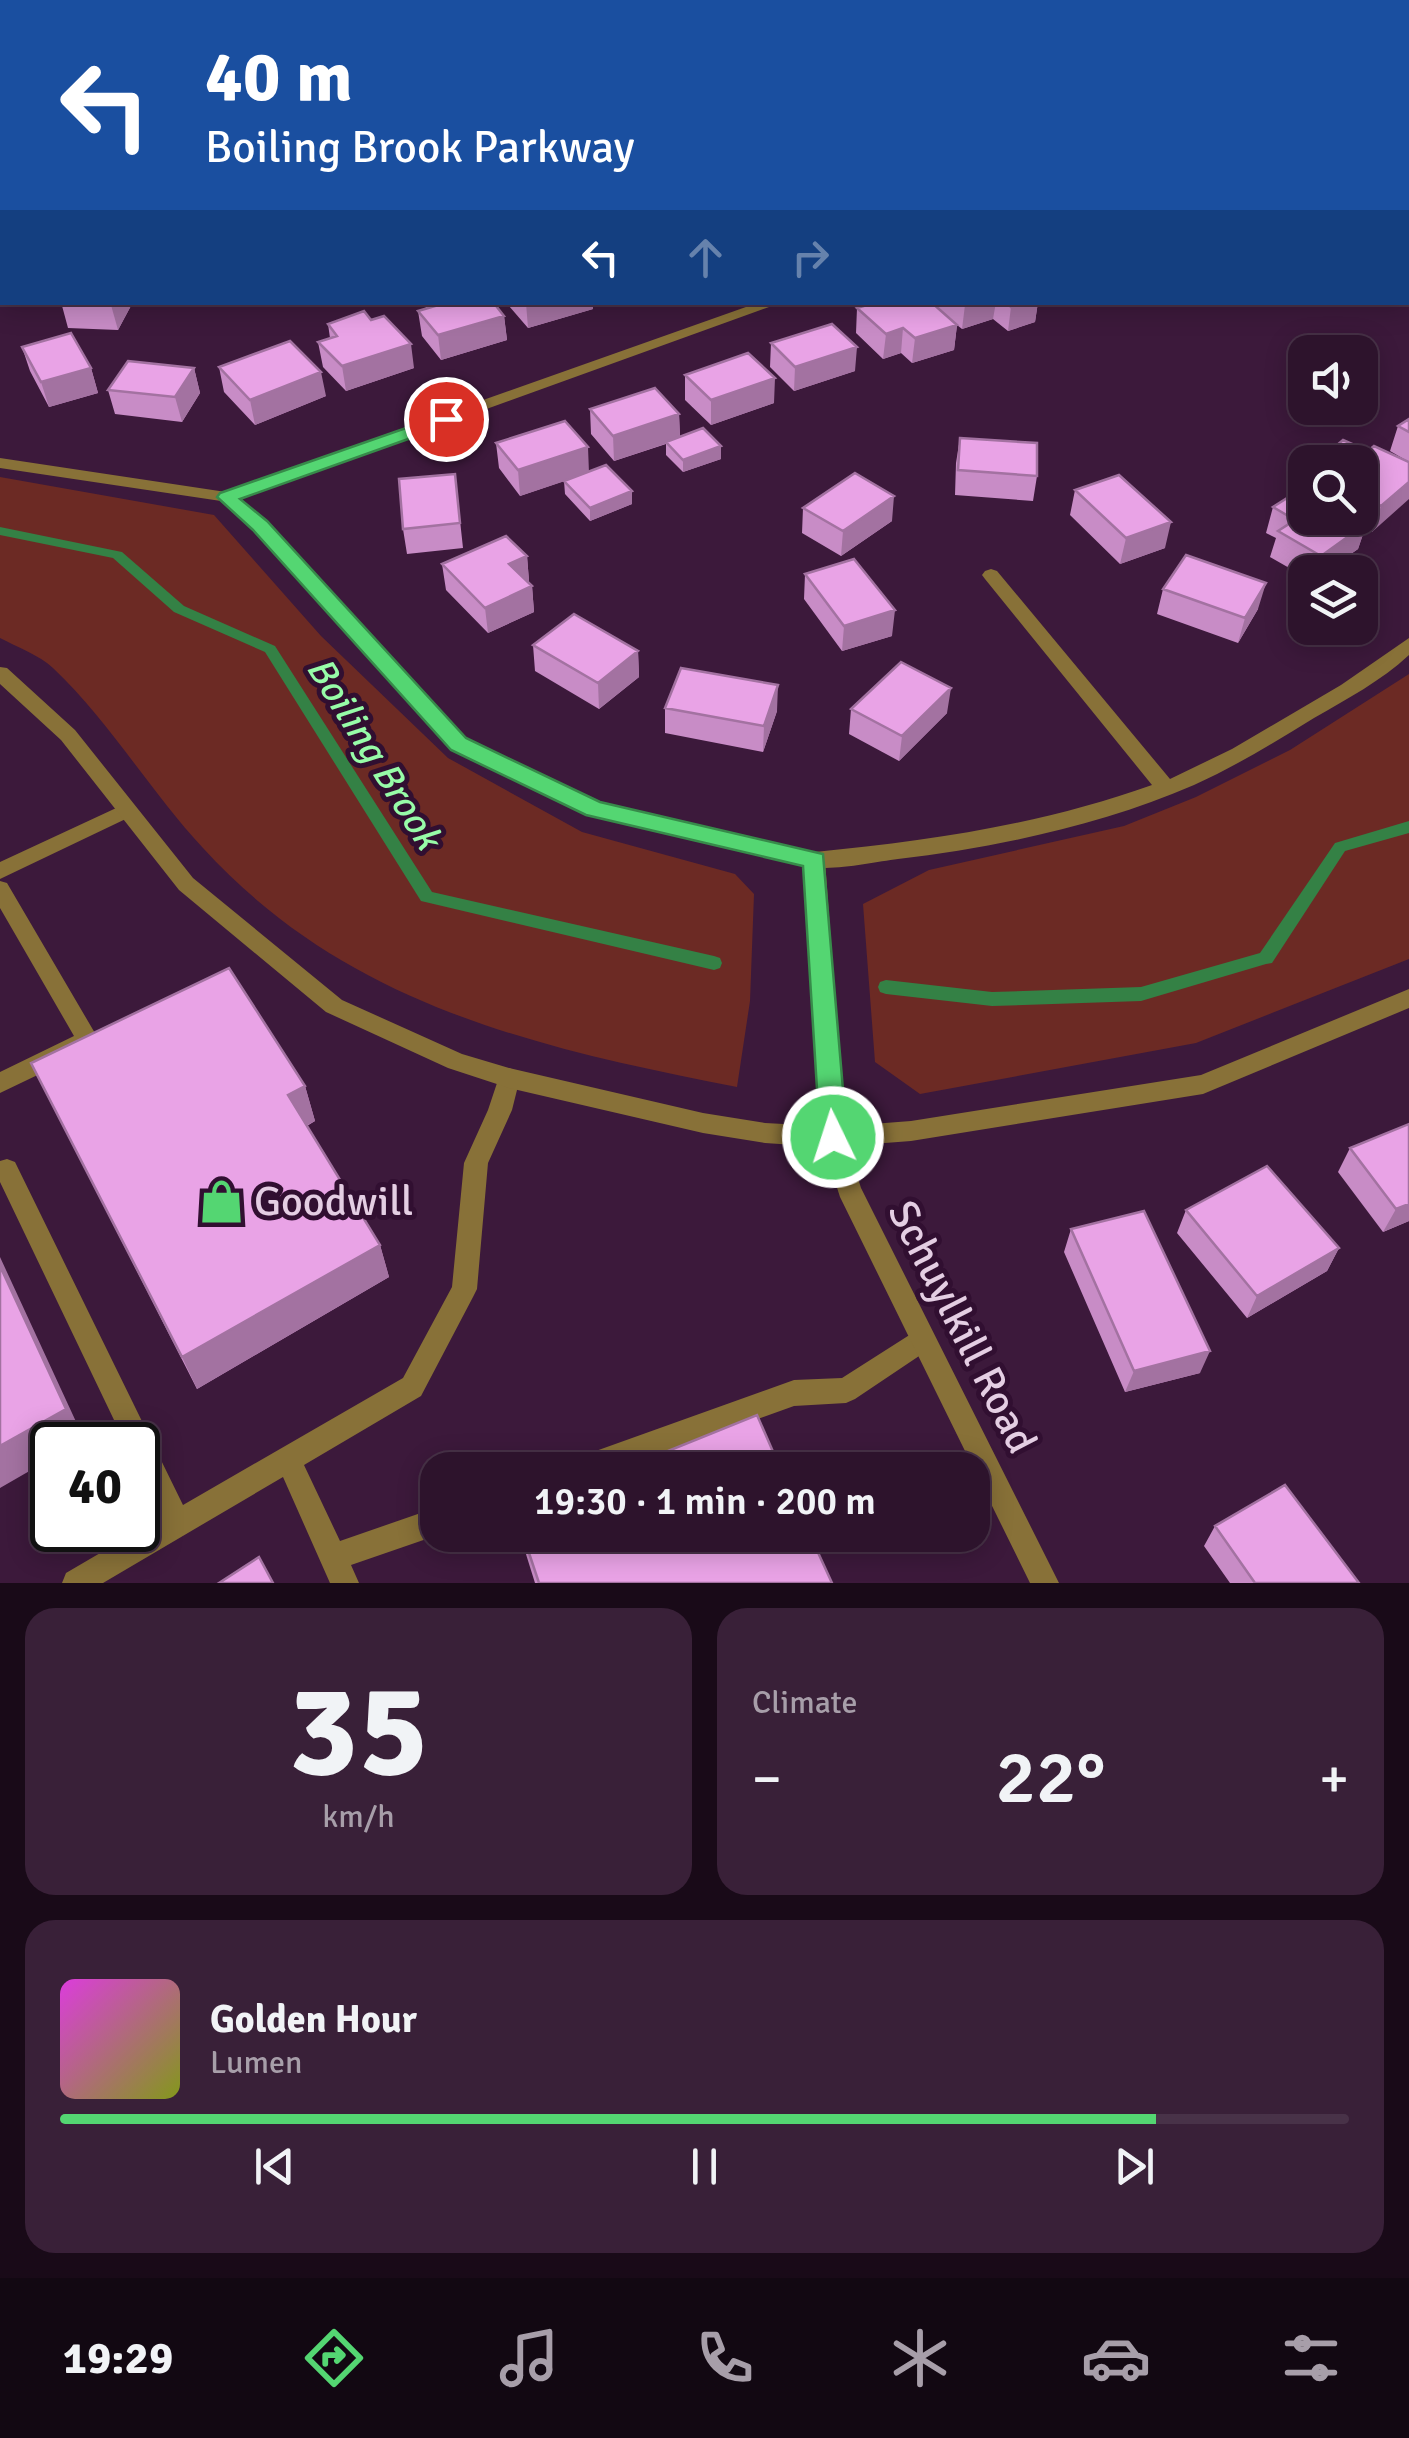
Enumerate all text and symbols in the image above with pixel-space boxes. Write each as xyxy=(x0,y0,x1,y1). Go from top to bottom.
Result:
text: 40 m xyxy=(205,34,353,120)
icon: left xyxy=(40,40,170,170)
text: Boiling Brook Parkway xyxy=(205,120,635,175)
icon: left xyxy=(573,230,628,285)
icon: ahead xyxy=(678,230,733,285)
icon: right xyxy=(783,230,838,285)
map controls xyxy=(1288,335,1378,645)
button: sound xyxy=(1288,335,1378,425)
pin xyxy=(404,377,489,462)
icon: arrive xyxy=(419,392,474,447)
button: search xyxy=(1288,445,1378,535)
button: layers xyxy=(1288,555,1378,645)
water label: Boiling Brook xyxy=(296,648,453,860)
position arrow xyxy=(781,1085,885,1189)
place label: Goodwill xyxy=(254,1176,413,1227)
shop icon: Goodwill xyxy=(197,1177,245,1225)
street label: Schuylkill Road xyxy=(877,1192,1047,1462)
speed limit sign: 40 xyxy=(30,1422,160,1552)
text: 19:30 · 1 min · 200 m xyxy=(534,1478,876,1525)
text: 35 xyxy=(288,1652,429,1812)
text: Climate xyxy=(752,1683,858,1722)
text: 22° xyxy=(996,1731,1105,1824)
text: − xyxy=(752,1745,782,1813)
text: + xyxy=(1319,1745,1349,1813)
text: km/h xyxy=(322,1797,395,1836)
text: Golden Hour xyxy=(210,1996,417,2043)
text: Lumen xyxy=(210,2043,302,2082)
icon: previous xyxy=(247,2139,302,2194)
icon: pause xyxy=(677,2139,732,2194)
icon: next xyxy=(1107,2139,1162,2194)
icon: directions xyxy=(299,2323,369,2393)
icon: music xyxy=(494,2323,564,2393)
icon: phone xyxy=(690,2323,760,2393)
icon: climate xyxy=(885,2323,955,2393)
icon: car xyxy=(1081,2323,1151,2393)
icon: filters xyxy=(1276,2323,1346,2393)
text: 19:29 xyxy=(63,2331,173,2386)

